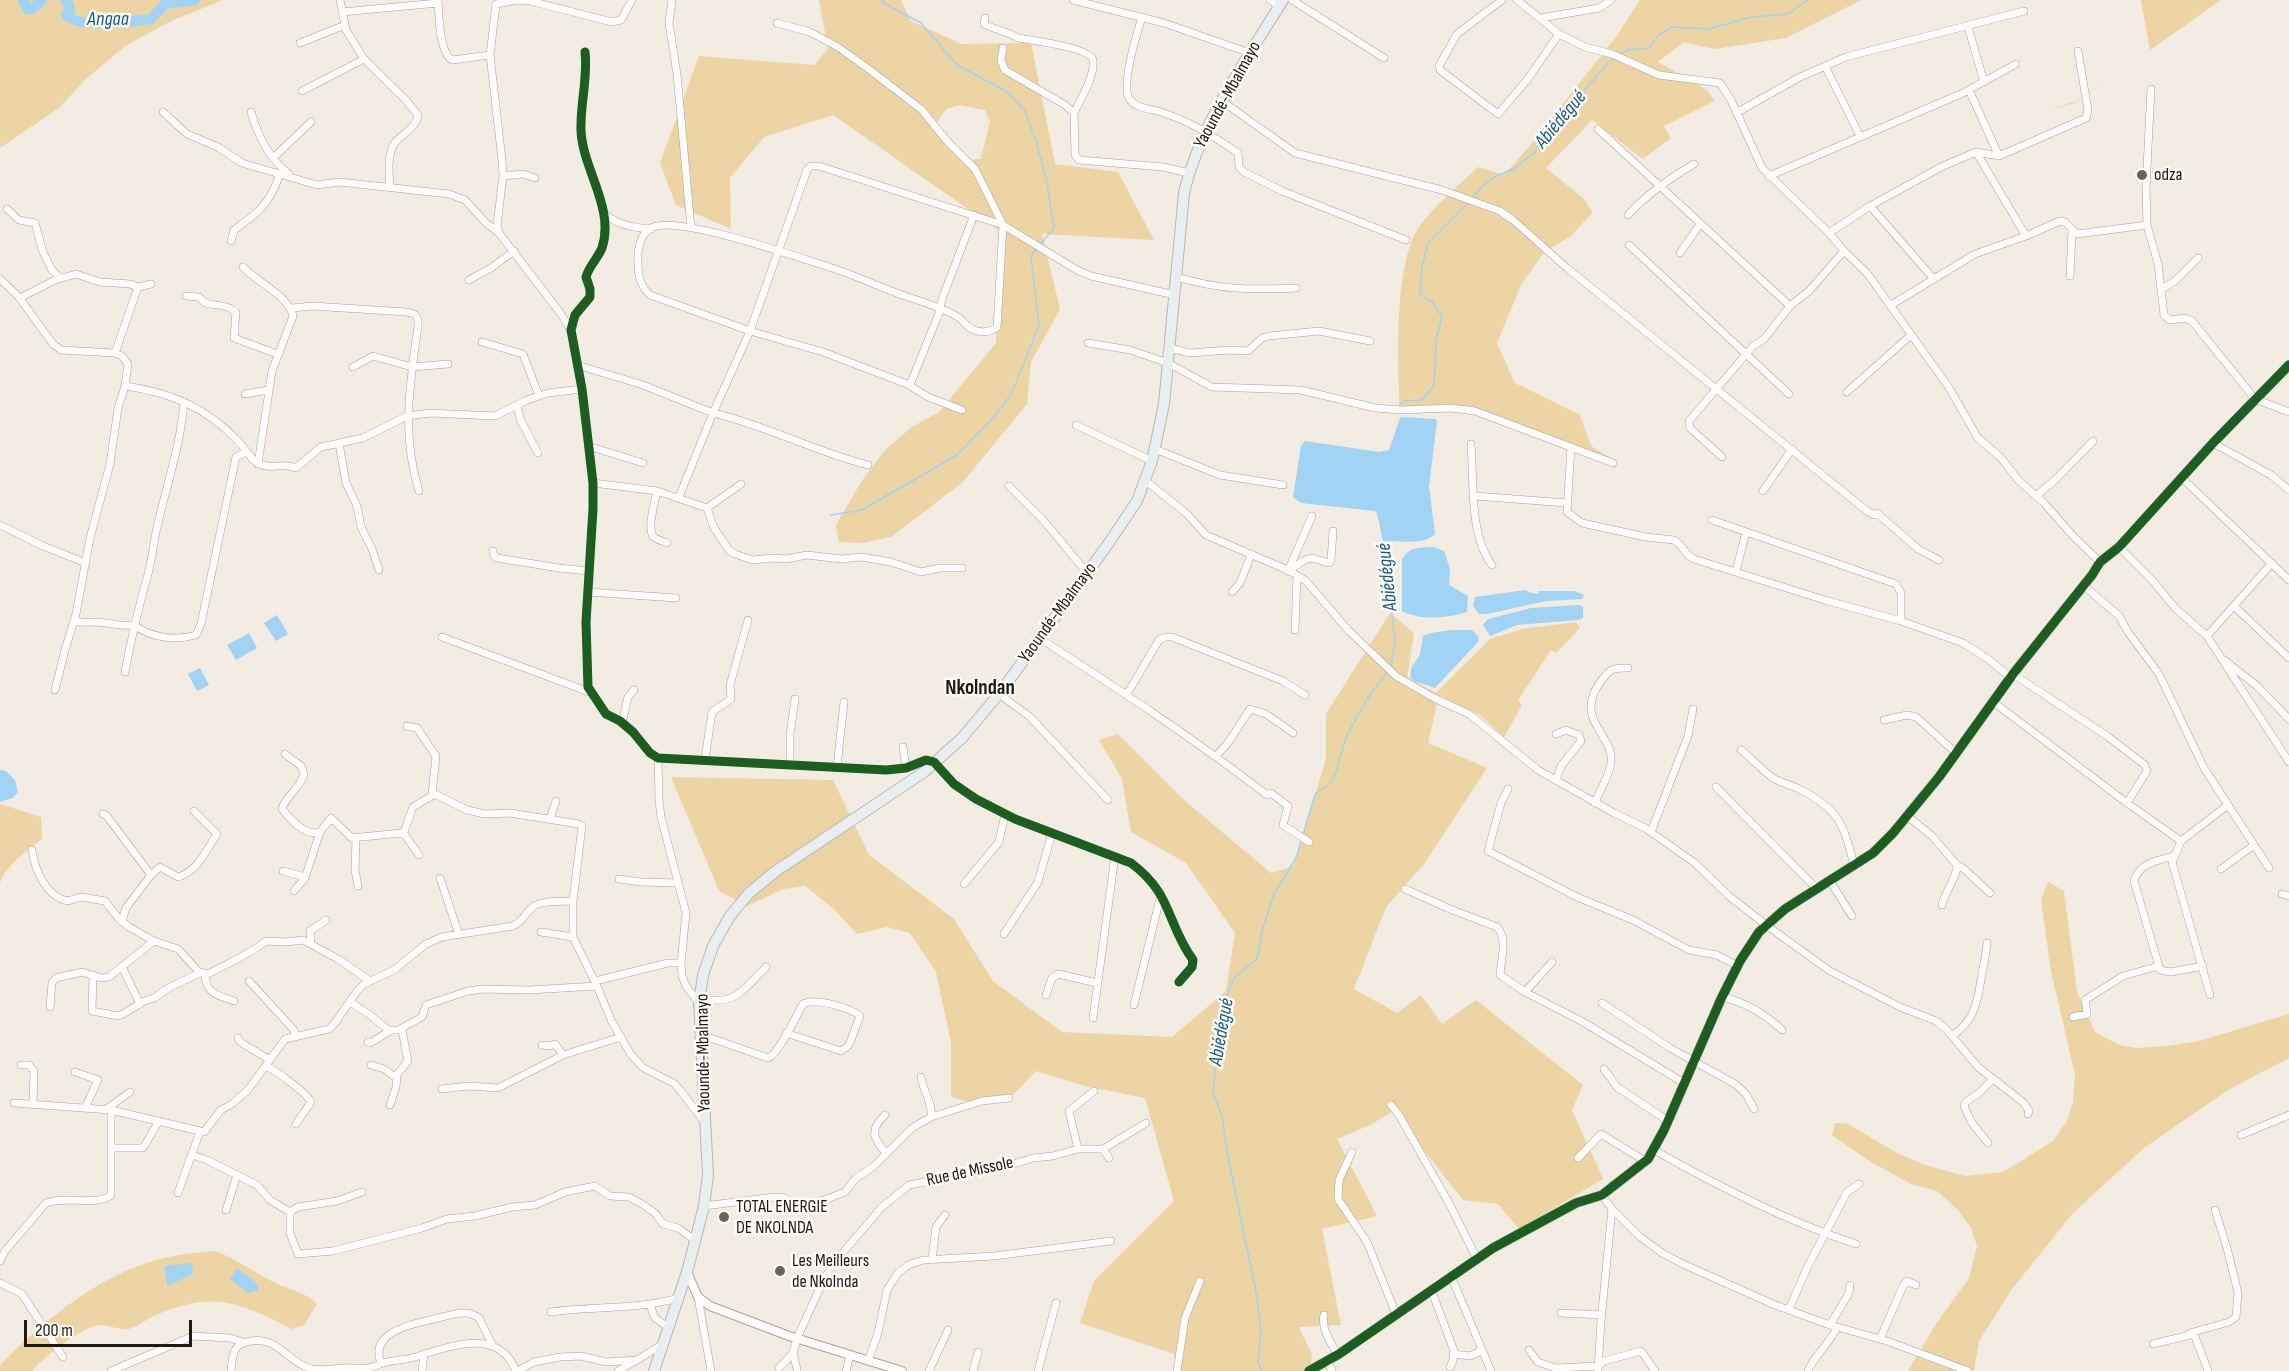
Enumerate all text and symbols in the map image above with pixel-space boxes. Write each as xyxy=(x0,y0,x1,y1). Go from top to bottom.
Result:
water label: Angaa xyxy=(87,8,129,32)
street label: Yaoundé-Mbalmayo xyxy=(1190,38,1266,152)
water label: Abiédégué xyxy=(1530,86,1592,154)
place label: odza xyxy=(2154,164,2182,186)
marker: odza xyxy=(2135,168,2149,182)
water label: Abiédégué xyxy=(1372,542,1404,612)
street label: Yaoundé-Mbalmayo xyxy=(1014,559,1102,667)
district label: Nkolndan xyxy=(945,676,1015,702)
street label: Yaoundé-Mbalmayo xyxy=(692,993,716,1113)
water label: Abiédégué xyxy=(1204,996,1240,1068)
street label: Rue de Missole xyxy=(925,1152,1015,1192)
place label: TOTAL ENERGIE DE NKOLNDA xyxy=(736,1196,828,1238)
marker: TOTAL ENERGIE DE NKOLNDA xyxy=(717,1210,731,1224)
place label: Les Meilleurs de Nkolnda xyxy=(792,1250,869,1292)
marker: Les Meilleurs de Nkolnda xyxy=(773,1264,787,1278)
scale bar xyxy=(27,1308,195,1346)
text: 200 m xyxy=(35,1320,73,1341)

